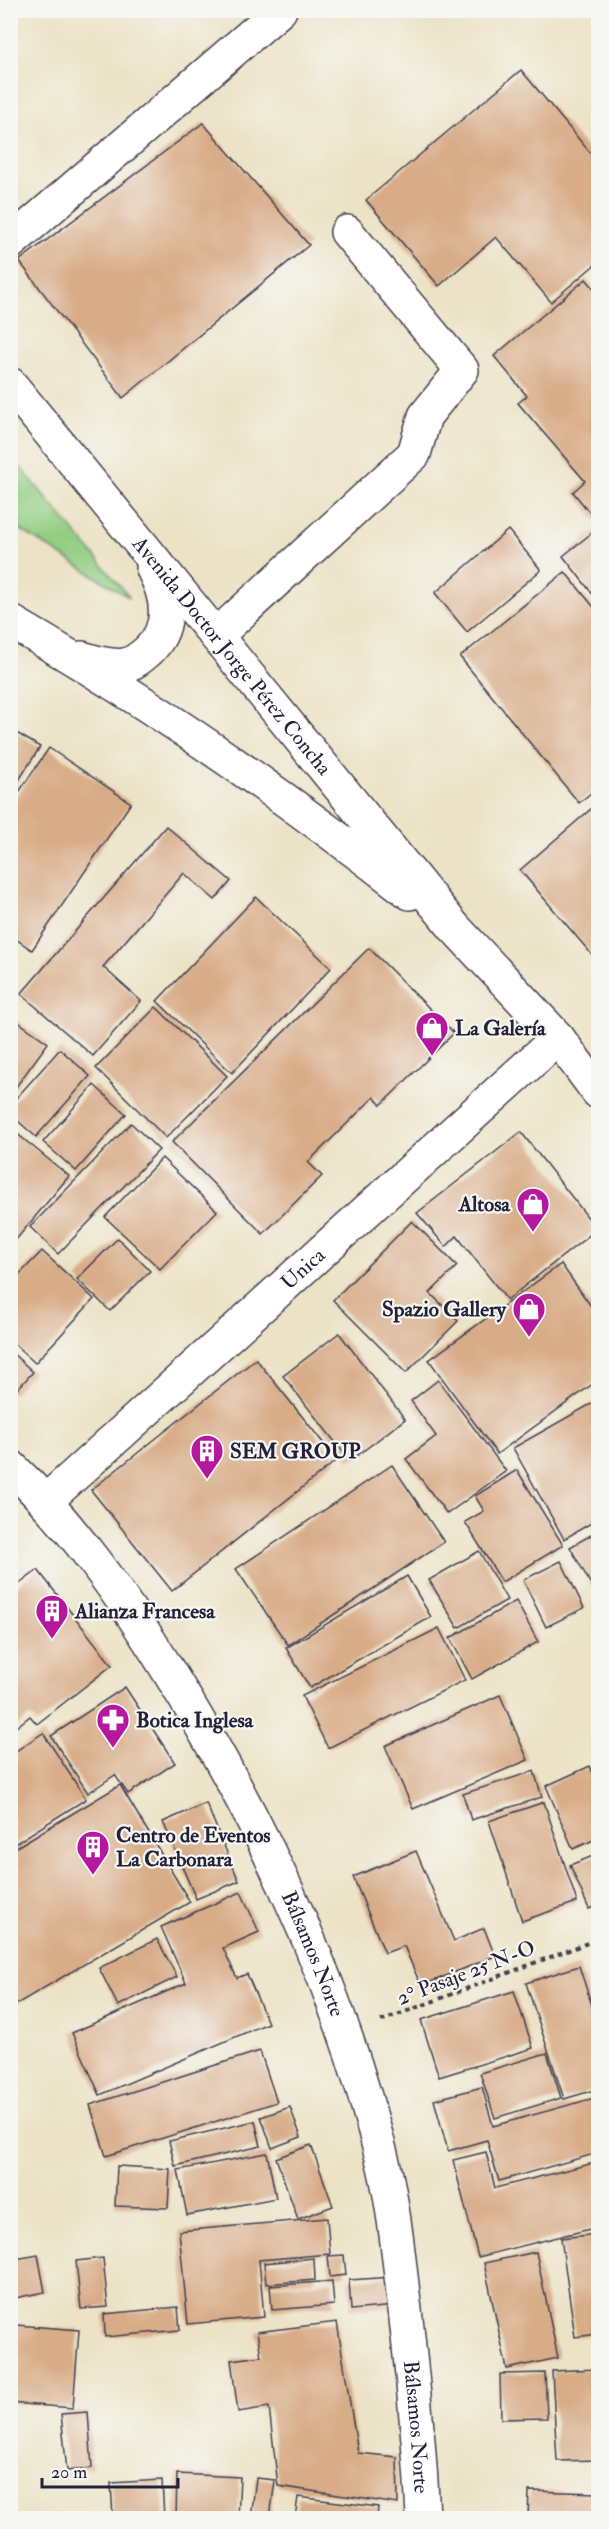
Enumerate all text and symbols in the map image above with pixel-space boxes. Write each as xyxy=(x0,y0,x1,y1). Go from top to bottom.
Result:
street label: Avenida Doctor Jorge Pérez Concha xyxy=(126,530,338,781)
shop icon: La Galería xyxy=(414,1010,450,1057)
place label: La Galería xyxy=(455,1015,547,1042)
shop icon: Altosa xyxy=(515,1186,551,1233)
place label: Altosa xyxy=(458,1191,511,1218)
street label: Unica xyxy=(275,1241,331,1296)
shop icon: Spazio Gallery xyxy=(511,1291,547,1338)
place label: Spazio Gallery xyxy=(382,1296,507,1323)
building icon: SEM GROUP xyxy=(189,1433,225,1480)
place label: SEM GROUP xyxy=(230,1438,361,1465)
building icon: Alianza Francesa xyxy=(34,1593,70,1640)
place label: Alianza Francesa xyxy=(74,1598,216,1625)
pharmacy icon: Botica Inglesa xyxy=(95,1702,131,1749)
place label: Botica Inglesa xyxy=(136,1707,255,1734)
place label: Centro de Eventos La Carbonara xyxy=(116,1822,271,1873)
building icon: Centro de Eventos La Carbonara xyxy=(75,1829,111,1876)
street label: Bálsamos Norte xyxy=(275,1887,351,2021)
street label: 2° Pasaje 25 N-O xyxy=(393,1934,539,2012)
street label: Bálsamos Norte xyxy=(397,2359,435,2494)
scale bar xyxy=(42,2451,178,2489)
text: 20 m xyxy=(51,2461,87,2484)

